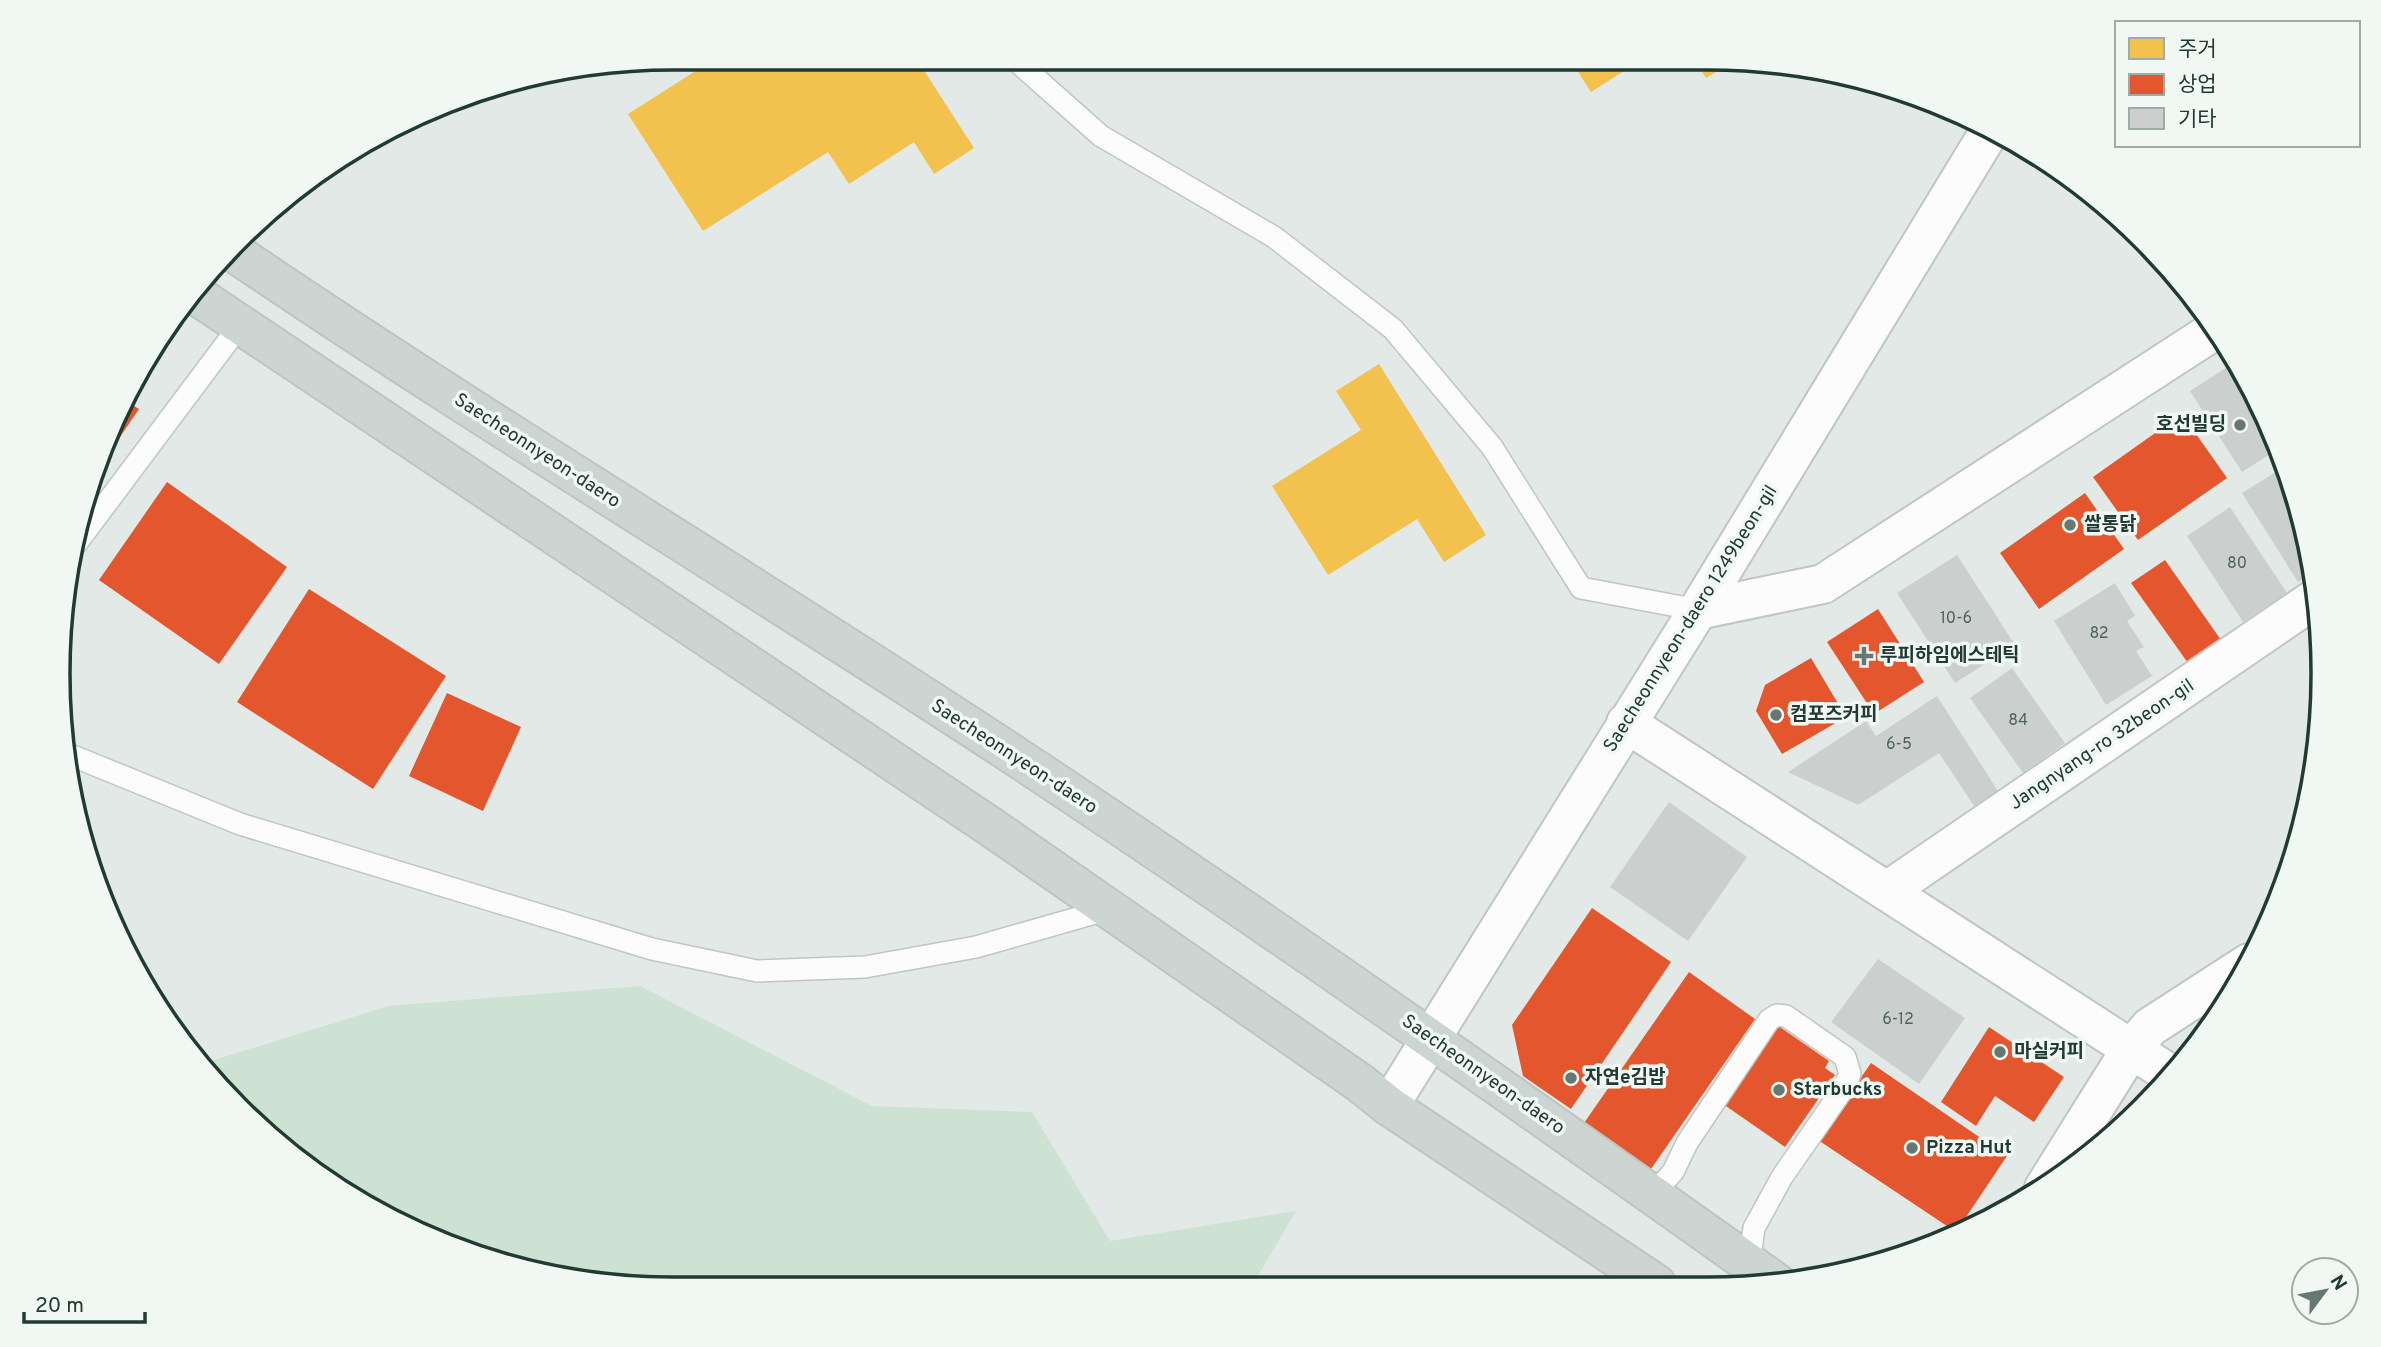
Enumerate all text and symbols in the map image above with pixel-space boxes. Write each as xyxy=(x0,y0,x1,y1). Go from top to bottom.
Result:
legend xyxy=(2115,21,2360,147)
text: 주거 xyxy=(2178,37,2217,64)
text: 상업 xyxy=(2178,72,2217,99)
text: 기타 xyxy=(2178,107,2217,134)
street label: Saecheonnyeon-daero xyxy=(449,388,625,514)
place label: 호선빌딩 xyxy=(2156,413,2226,437)
marker: 호선빌딩 xyxy=(2232,417,2248,433)
street label: Saecheonnyeon-daero 1249beon-gil xyxy=(1599,481,1783,757)
place label: 쌀통닭 xyxy=(2084,513,2136,537)
marker: 쌀통닭 xyxy=(2062,517,2078,533)
house number: 80 xyxy=(2227,554,2247,574)
house number: 10-6 xyxy=(1940,609,1972,629)
house number: 82 xyxy=(2089,624,2109,644)
place label: 루피하임에스테틱 xyxy=(1880,644,2020,668)
marker: 루피하임에스테틱 xyxy=(1854,646,1874,666)
street label: Jangnyang-ro 32beon-gil xyxy=(2005,674,2199,816)
street label: Saecheonnyeon-daero xyxy=(926,694,1102,820)
place label: 컴포즈커피 xyxy=(1790,703,1877,727)
marker: 컴포즈커피 xyxy=(1768,707,1784,723)
house number: 84 xyxy=(2008,711,2028,731)
house number: 6-5 xyxy=(1886,735,1912,755)
street label: Saecheonnyeon-daero xyxy=(1397,1010,1569,1140)
house number: 6-12 xyxy=(1882,1010,1914,1030)
place label: 마실커피 xyxy=(2014,1040,2084,1064)
marker: 마실커피 xyxy=(1992,1044,2008,1060)
place label: 자연e김밥 xyxy=(1585,1066,1666,1090)
marker: 자연e김밥 xyxy=(1563,1070,1579,1086)
place label: Starbucks xyxy=(1793,1078,1882,1102)
marker: Starbucks xyxy=(1771,1082,1787,1098)
place label: Pizza Hut xyxy=(1926,1136,2012,1160)
marker: Pizza Hut xyxy=(1904,1140,1920,1156)
north arrow xyxy=(2290,1256,2360,1326)
text: N xyxy=(2324,1271,2352,1295)
scale bar xyxy=(24,1280,145,1324)
text: 20 m xyxy=(35,1293,84,1320)

